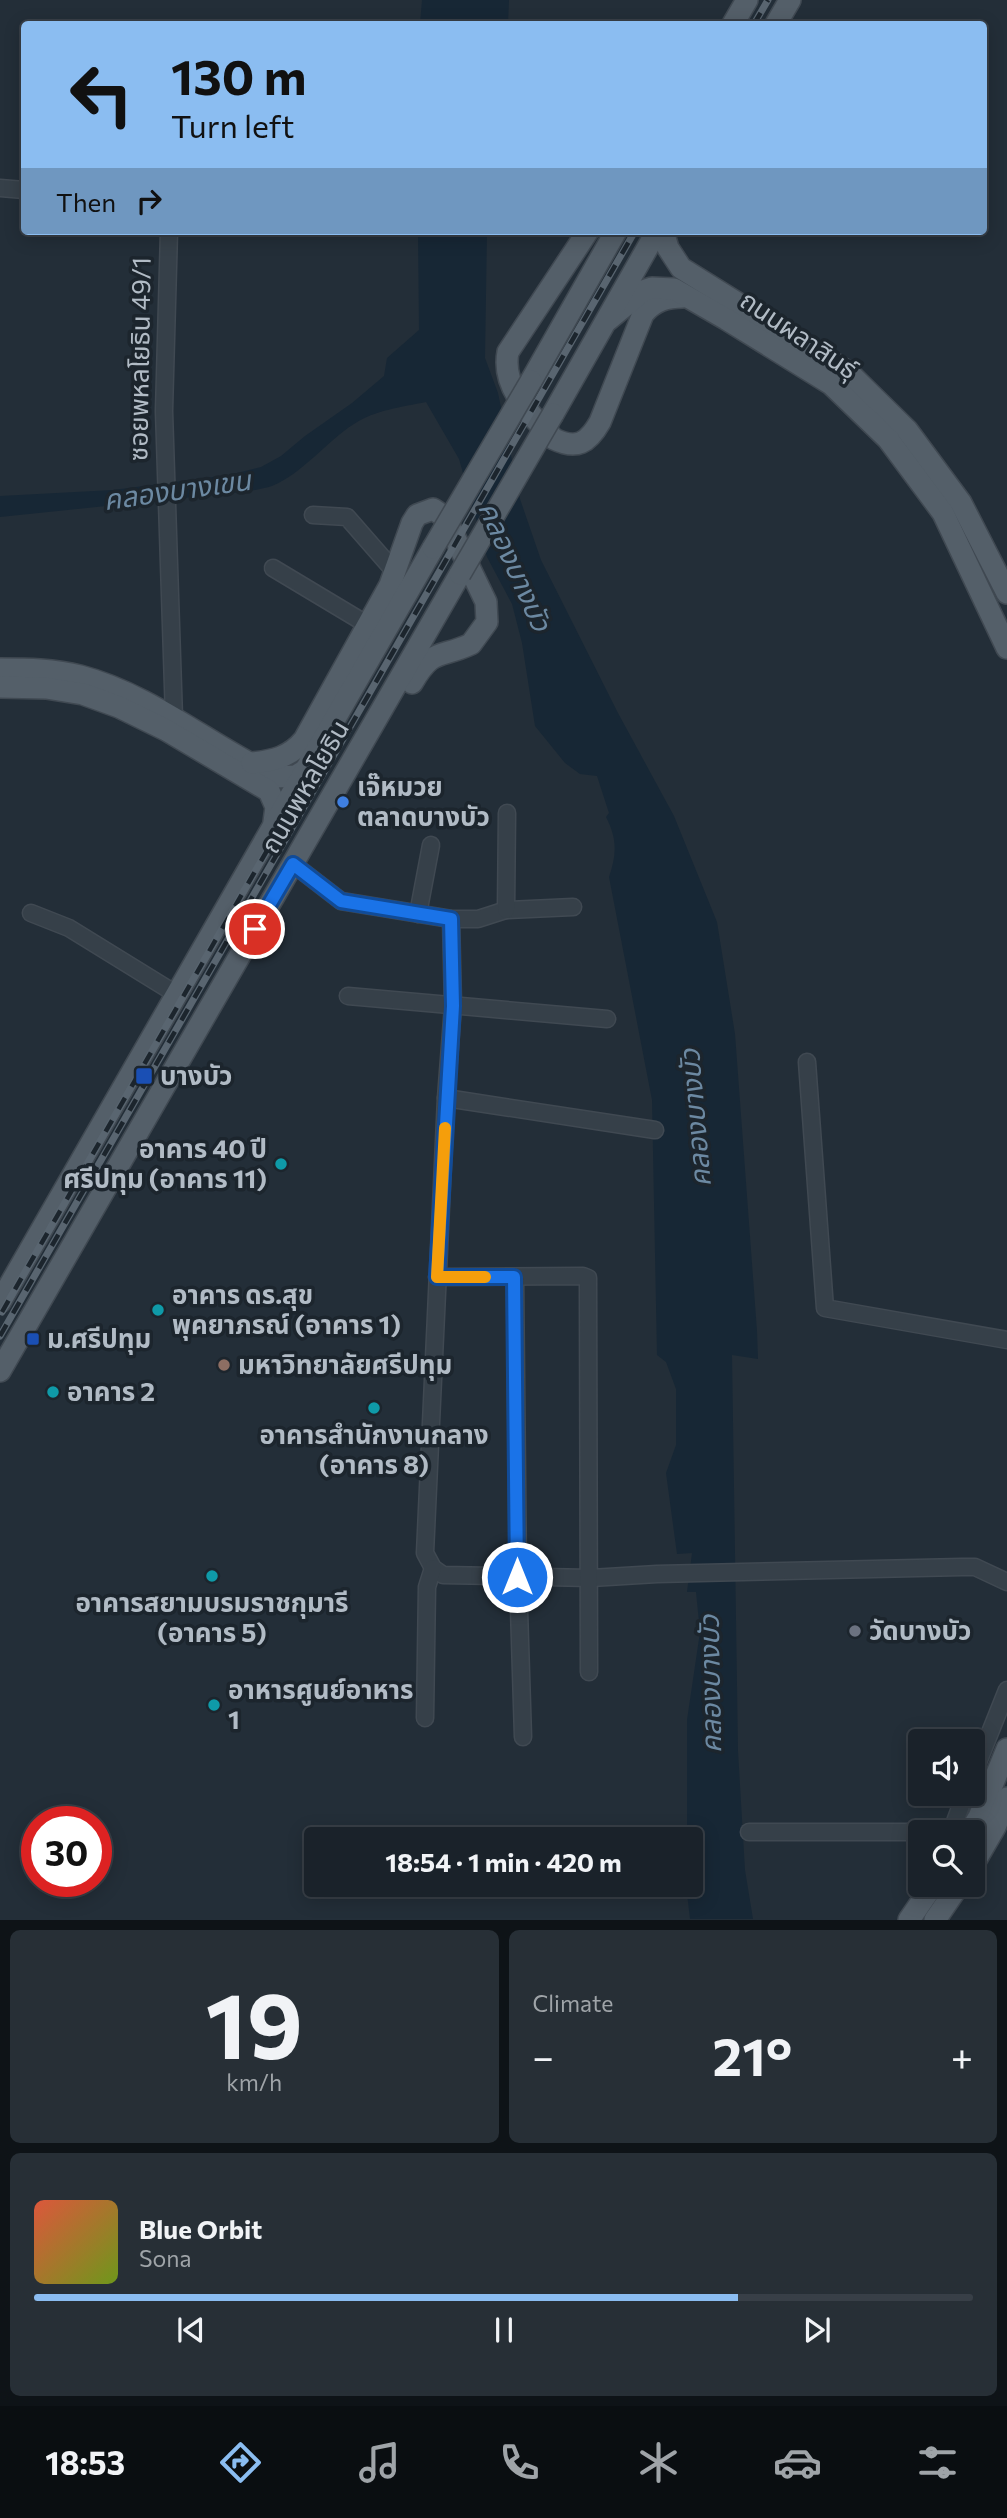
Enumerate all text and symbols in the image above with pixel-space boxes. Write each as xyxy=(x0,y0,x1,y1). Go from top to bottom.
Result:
text: 130 m xyxy=(171,45,306,105)
icon: left xyxy=(56,49,147,140)
text: Turn left xyxy=(171,105,295,145)
icon: right xyxy=(130,182,168,220)
text: Then xyxy=(56,186,116,217)
street label: ซอยพหลโยธิน 49/1 xyxy=(121,257,156,461)
street label: ถนนผลาสินธุ์ xyxy=(734,283,865,386)
water label: คลองบางเขน xyxy=(101,462,254,516)
water label: คลองบางบัว xyxy=(472,496,560,637)
street label: ถนนพหลโยธิน xyxy=(253,714,354,858)
place label: เจ๊หมวย ตลาดบางบัว xyxy=(357,770,490,831)
marker: เจ๊หมวย ตลาดบางบัว xyxy=(335,794,351,810)
pin xyxy=(225,899,285,959)
icon: arrive xyxy=(236,910,274,948)
water label: คลองบางบัว xyxy=(671,1047,717,1188)
place label: บางบัว xyxy=(160,1059,233,1090)
marker: บางบัว xyxy=(134,1066,154,1086)
place label: อาคาร 40 ปี ศรีปทุม (อาคาร 11) xyxy=(63,1132,267,1195)
marker: อาคาร 40 ปี ศรีปทุม (อาคาร 11) xyxy=(273,1156,289,1172)
place label: อาคาร ดร.สุข พุคยาภรณ์ (อาคาร 1) xyxy=(172,1278,401,1341)
marker: อาคาร ดร.สุข พุคยาภรณ์ (อาคาร 1) xyxy=(150,1302,166,1318)
place label: ม.ศรีปทุม xyxy=(47,1322,151,1355)
marker: ม.ศรีปทุม xyxy=(25,1331,41,1347)
place label: มหาวิทยาลัยศรีปทุม xyxy=(238,1348,452,1381)
marker: มหาวิทยาลัยศรีปทุม xyxy=(216,1357,232,1373)
place label: อาคาร 2 xyxy=(67,1375,155,1406)
marker: อาคาร 2 xyxy=(45,1384,61,1400)
marker: อาคารสำนักงานกลาง (อาคาร 8) xyxy=(366,1400,382,1416)
place label: อาคารสำนักงานกลาง (อาคาร 8) xyxy=(259,1418,489,1479)
position arrow xyxy=(480,1540,554,1614)
marker: อาคารสยามบรมราชกุมารี (อาคาร 5) xyxy=(204,1568,220,1584)
place label: อาคารสยามบรมราชกุมารี (อาคาร 5) xyxy=(75,1586,349,1647)
water label: คลองบางบัว xyxy=(691,1613,727,1753)
place label: วัดบางบัว xyxy=(869,1614,971,1645)
marker: วัดบางบัว xyxy=(847,1623,863,1639)
place label: อาหารศูนย์อาหาร 1 xyxy=(228,1673,413,1734)
marker: อาหารศูนย์อาหาร 1 xyxy=(206,1697,222,1713)
map controls xyxy=(908,1729,985,1897)
button: sound xyxy=(908,1729,985,1806)
speed limit sign: 30 xyxy=(21,1806,112,1897)
button: search xyxy=(908,1820,985,1897)
text: 18:54 · 1 min · 420 m xyxy=(385,1846,622,1877)
text: 19 xyxy=(206,1966,303,2078)
text: Climate xyxy=(533,1989,614,2017)
text: 21° xyxy=(713,2023,792,2087)
text: − xyxy=(533,2032,554,2079)
text: + xyxy=(951,2032,973,2079)
text: km/h xyxy=(226,2068,282,2096)
text: Blue Orbit xyxy=(139,2213,262,2244)
text: Sona xyxy=(139,2244,191,2272)
icon: previous xyxy=(172,2311,210,2349)
icon: pause xyxy=(485,2311,523,2349)
icon: next xyxy=(798,2311,836,2349)
icon: directions xyxy=(216,2438,265,2487)
icon: music xyxy=(355,2438,404,2487)
icon: phone xyxy=(495,2438,544,2487)
icon: climate xyxy=(634,2438,683,2487)
icon: car xyxy=(773,2438,822,2487)
icon: filters xyxy=(913,2438,962,2487)
text: 18:53 xyxy=(45,2442,125,2482)

